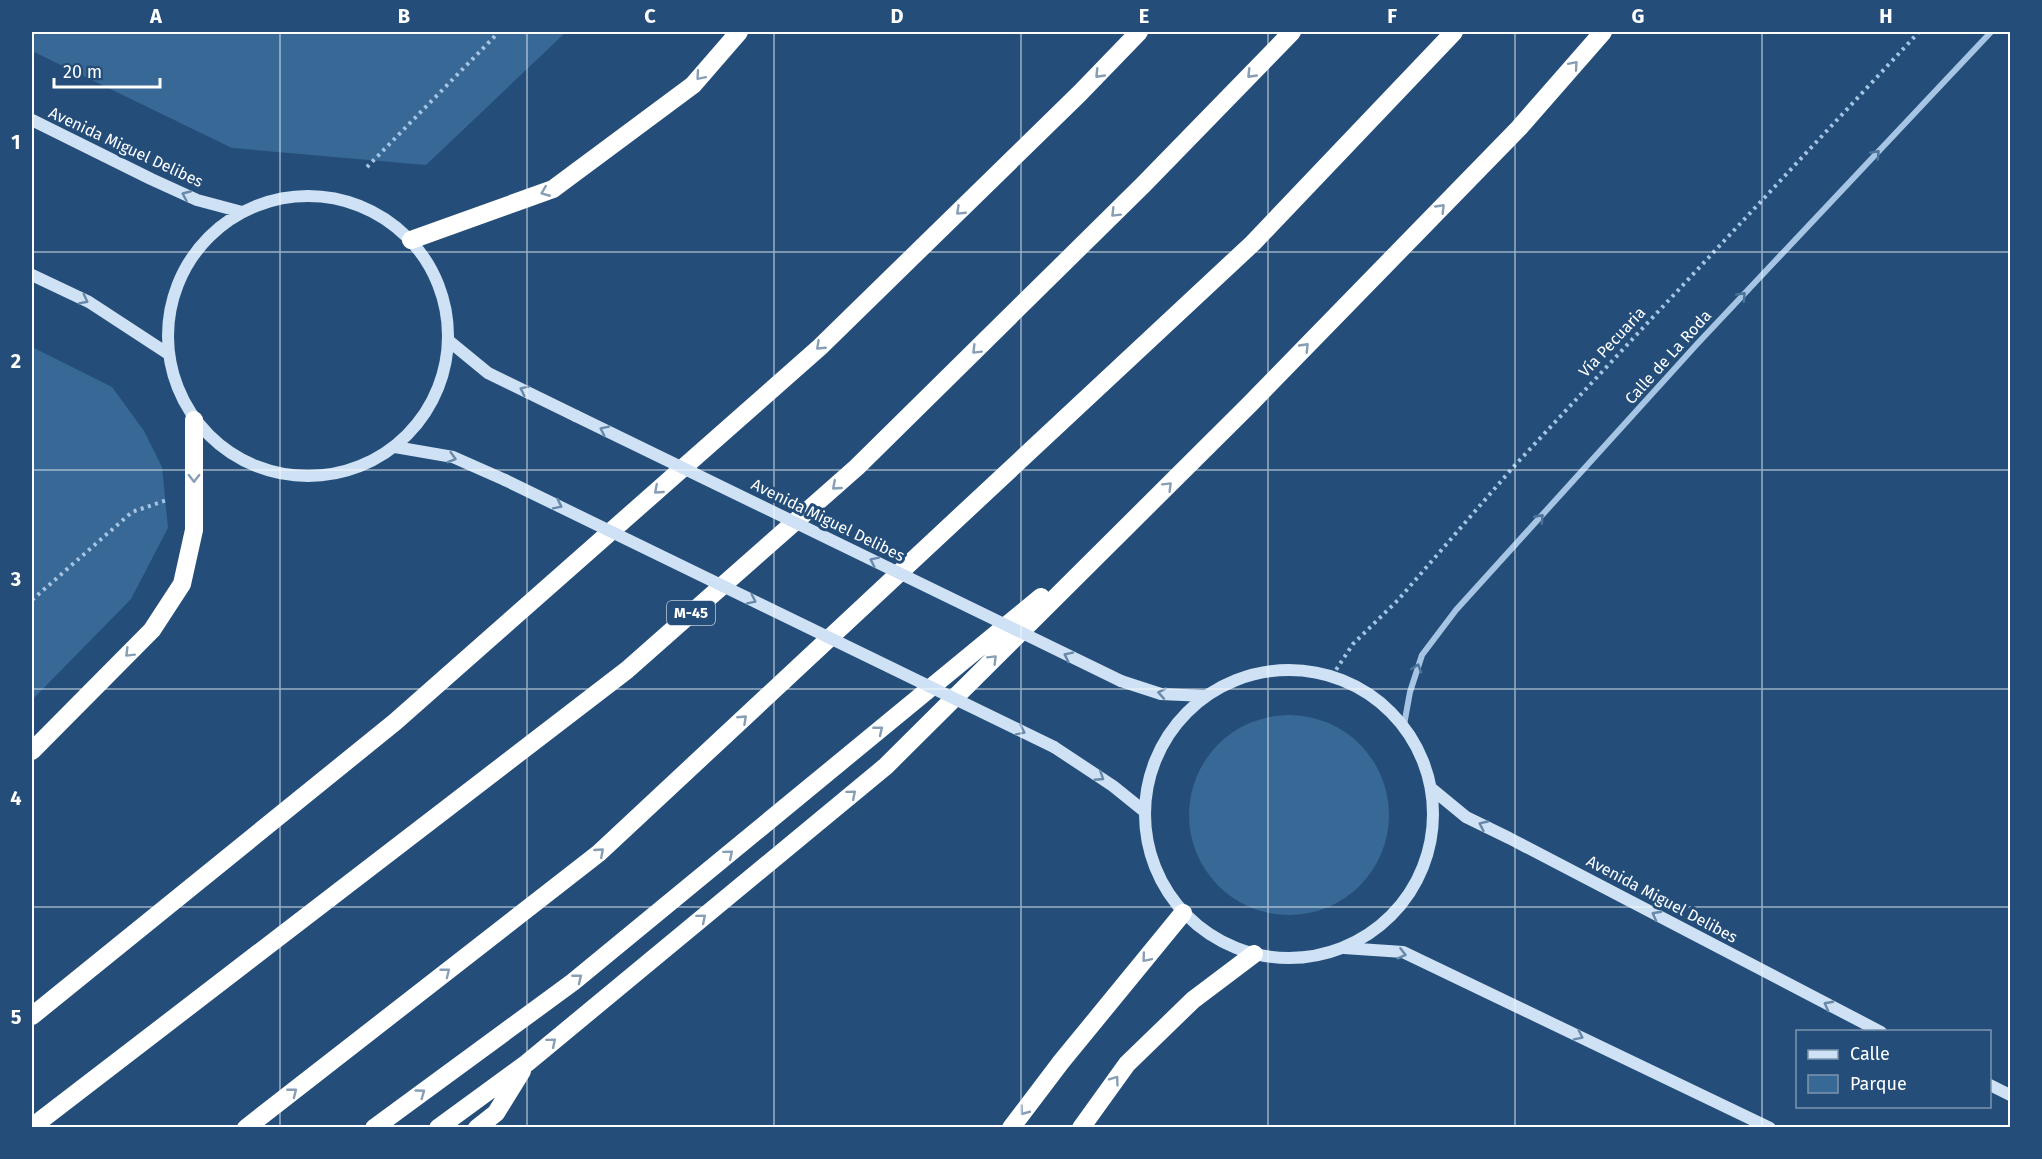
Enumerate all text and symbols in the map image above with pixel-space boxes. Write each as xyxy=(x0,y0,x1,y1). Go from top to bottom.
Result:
text: A xyxy=(149,4,163,28)
text: B xyxy=(398,4,410,28)
text: C xyxy=(644,4,656,28)
text: D xyxy=(890,4,904,28)
text: E xyxy=(1139,4,1149,28)
text: F xyxy=(1387,4,1397,28)
text: G xyxy=(1632,4,1644,28)
text: H xyxy=(1879,4,1893,28)
scale bar xyxy=(54,51,160,89)
text: 20 m xyxy=(63,61,102,83)
one-way arrow xyxy=(1567,61,1578,72)
one-way arrow xyxy=(1095,66,1106,77)
one-way arrow xyxy=(1247,67,1258,77)
one-way arrow xyxy=(697,69,708,80)
street label: Avenida Miguel Delibes xyxy=(46,103,206,191)
text: 1 xyxy=(11,130,21,154)
one-way arrow xyxy=(1869,150,1880,161)
one-way arrow xyxy=(540,185,551,197)
one-way arrow xyxy=(181,190,192,202)
one-way arrow xyxy=(956,203,967,214)
one-way arrow xyxy=(1434,204,1445,214)
one-way arrow xyxy=(1111,206,1121,217)
one-way arrow xyxy=(1735,292,1746,303)
one-way arrow xyxy=(78,293,89,304)
street label: Vía Pecuaria xyxy=(1575,303,1649,381)
street label: Calle de La Roda xyxy=(1621,306,1715,408)
one-way arrow xyxy=(816,339,827,350)
one-way arrow xyxy=(973,343,983,354)
one-way arrow xyxy=(1298,344,1309,354)
text: 2 xyxy=(11,349,21,373)
one-way arrow xyxy=(519,386,530,398)
one-way arrow xyxy=(600,425,611,437)
one-way arrow xyxy=(446,451,457,463)
one-way arrow xyxy=(188,474,200,483)
street label: Avenida Miguel Delibes xyxy=(748,475,908,565)
one-way arrow xyxy=(832,479,843,490)
one-way arrow xyxy=(1160,482,1171,493)
one-way arrow xyxy=(654,483,665,494)
one-way arrow xyxy=(551,498,562,510)
one-way arrow xyxy=(1533,514,1544,524)
one-way arrow xyxy=(869,557,880,569)
text: 3 xyxy=(10,567,21,591)
one-way arrow xyxy=(745,592,756,604)
road number: M-45 xyxy=(667,601,715,625)
one-way arrow xyxy=(125,647,136,657)
one-way arrow xyxy=(1063,651,1074,663)
one-way arrow xyxy=(987,655,997,666)
one-way arrow xyxy=(1410,663,1423,674)
one-way arrow xyxy=(1157,687,1167,700)
one-way arrow xyxy=(736,715,747,726)
one-way arrow xyxy=(1015,724,1026,736)
one-way arrow xyxy=(872,726,883,737)
one-way arrow xyxy=(1094,770,1105,781)
text: 4 xyxy=(10,786,22,810)
one-way arrow xyxy=(846,790,857,801)
one-way arrow xyxy=(1478,821,1489,833)
one-way arrow xyxy=(593,848,604,859)
one-way arrow xyxy=(722,850,733,861)
street label: Avenida Miguel Delibes xyxy=(1583,851,1741,947)
one-way arrow xyxy=(1651,911,1662,922)
one-way arrow xyxy=(695,914,706,925)
one-way arrow xyxy=(1397,947,1407,960)
one-way arrow xyxy=(1142,952,1153,963)
one-way arrow xyxy=(440,968,451,979)
one-way arrow xyxy=(571,974,582,985)
one-way arrow xyxy=(1824,1001,1835,1013)
text: 5 xyxy=(11,1005,22,1029)
one-way arrow xyxy=(1572,1028,1583,1040)
legend xyxy=(1796,1030,1991,1108)
one-way arrow xyxy=(545,1039,556,1050)
text: Calle xyxy=(1850,1043,1890,1065)
text: Parque xyxy=(1850,1073,1907,1095)
one-way arrow xyxy=(1108,1076,1119,1087)
one-way arrow xyxy=(286,1088,297,1099)
one-way arrow xyxy=(414,1089,425,1100)
one-way arrow xyxy=(1020,1104,1031,1115)

